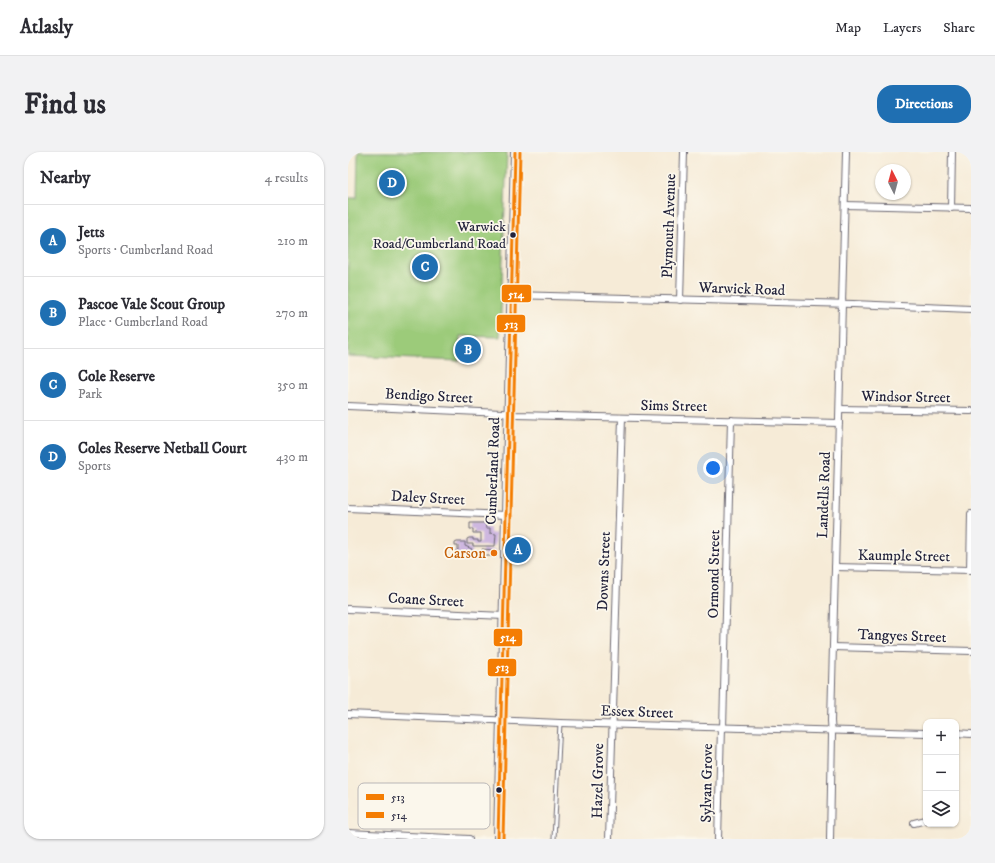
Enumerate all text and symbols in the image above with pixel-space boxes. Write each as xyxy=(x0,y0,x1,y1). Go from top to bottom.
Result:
text: Atlasly xyxy=(20,16,73,39)
text: Map xyxy=(835,19,861,37)
text: Layers xyxy=(883,19,921,37)
text: Share xyxy=(943,19,975,37)
button: Directions xyxy=(877,85,971,123)
text: Find us xyxy=(24,87,106,122)
north arrow xyxy=(875,164,911,200)
text: Nearby xyxy=(40,167,90,189)
pin: D xyxy=(379,168,405,198)
text: 4 results xyxy=(265,170,308,186)
street label: Plymouth Avenue xyxy=(658,173,680,279)
place label: Warwick Road/Cumberland Road xyxy=(373,218,506,253)
text: Jetts xyxy=(78,223,105,242)
marker: Warwick Road/Cumberland Road xyxy=(508,230,518,240)
text: A xyxy=(49,233,57,249)
text: 210 m xyxy=(277,233,308,249)
text: Sports · Cumberland Road xyxy=(78,242,213,258)
pin: C xyxy=(412,252,438,282)
street label: Warwick Road xyxy=(697,278,786,300)
line badge: 514 xyxy=(501,284,532,303)
text: 514 xyxy=(507,288,525,302)
text: Pascoe Vale Scout Group xyxy=(78,295,225,314)
text: B xyxy=(49,305,57,321)
text: 270 m xyxy=(276,305,308,321)
text: Place · Cumberland Road xyxy=(78,314,208,330)
line badge: 513 xyxy=(496,314,526,333)
text: 513 xyxy=(503,318,518,332)
pin: B xyxy=(455,335,481,365)
text: Cole Reserve xyxy=(78,367,155,386)
text: C xyxy=(49,377,57,393)
text: 350 m xyxy=(277,377,308,393)
street label: Bendigo Street xyxy=(384,384,474,408)
text: Park xyxy=(78,386,102,402)
street label: Windsor Street xyxy=(860,387,951,407)
street label: Sims Street xyxy=(640,396,708,416)
street label: Cumberland Road xyxy=(482,416,504,525)
text: Coles Reserve Netball Court xyxy=(78,439,247,458)
text: D xyxy=(48,449,58,465)
text: 430 m xyxy=(276,449,308,465)
street label: Landells Road xyxy=(813,451,835,539)
text: Sports xyxy=(78,458,111,474)
your location xyxy=(703,458,723,478)
street label: Daley Street xyxy=(391,487,466,509)
street label: Ormond Street xyxy=(704,529,724,619)
street label: Downs Street xyxy=(593,531,615,611)
pin: A xyxy=(505,535,531,565)
place label: Carson xyxy=(444,544,486,563)
street label: Kaumple Street xyxy=(858,546,950,566)
marker: Carson xyxy=(489,548,499,558)
street label: Coane Street xyxy=(387,589,465,611)
street label: Tangyes Street xyxy=(857,625,947,647)
line badge: 514 xyxy=(493,628,523,647)
text: 514 xyxy=(499,631,517,645)
line badge: 513 xyxy=(487,658,517,677)
text: 513 xyxy=(494,661,509,675)
street label: Essex Street xyxy=(600,701,674,723)
map controls xyxy=(923,719,959,827)
button: + xyxy=(923,719,959,755)
street label: Hazel Grove xyxy=(588,743,608,819)
street label: Sylvan Grove xyxy=(697,743,717,823)
button: − xyxy=(923,755,959,791)
legend xyxy=(358,783,490,829)
unlabelled marker xyxy=(494,785,504,795)
text: 513 xyxy=(391,791,405,805)
button: layers xyxy=(923,791,959,827)
text: 514 xyxy=(391,809,408,823)

